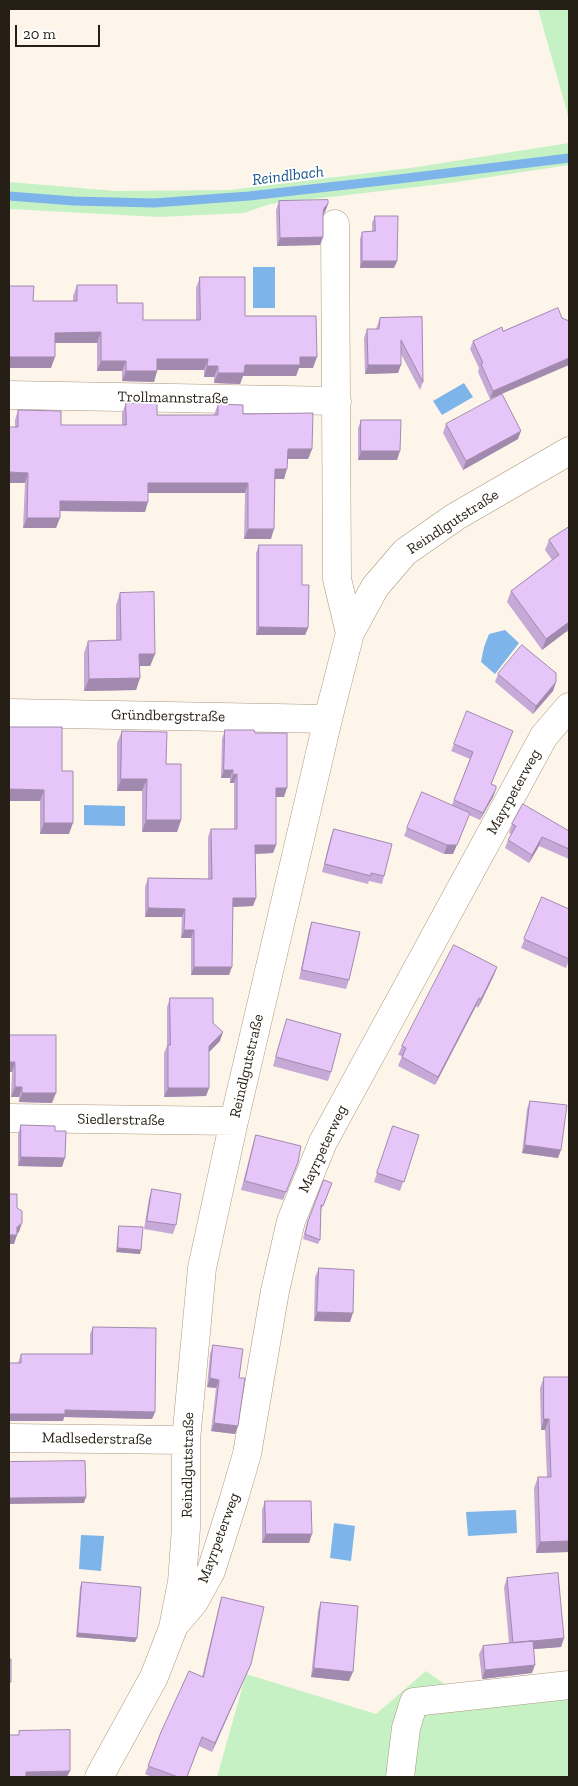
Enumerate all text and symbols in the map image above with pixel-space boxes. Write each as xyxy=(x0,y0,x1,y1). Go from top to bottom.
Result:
scale bar xyxy=(18,15,102,47)
text: 20 m xyxy=(23,25,56,43)
water label: Reindlbach xyxy=(251,162,325,190)
street label: Trollmannstraße xyxy=(117,388,229,408)
street label: Reindlgutstraße xyxy=(404,486,502,558)
street label: Gründbergstraße xyxy=(111,706,225,726)
street label: Mayrpeterweg xyxy=(483,746,545,838)
street label: Reindlgutstraße xyxy=(226,1012,268,1120)
street label: Mayrpeterweg xyxy=(295,1102,351,1196)
street label: Siedlerstraße xyxy=(77,1110,165,1130)
street label: Reindlgutstraße xyxy=(178,1412,198,1518)
street label: Madlsederstraße xyxy=(42,1429,152,1449)
street label: Mayrpeterweg xyxy=(194,1490,244,1586)

